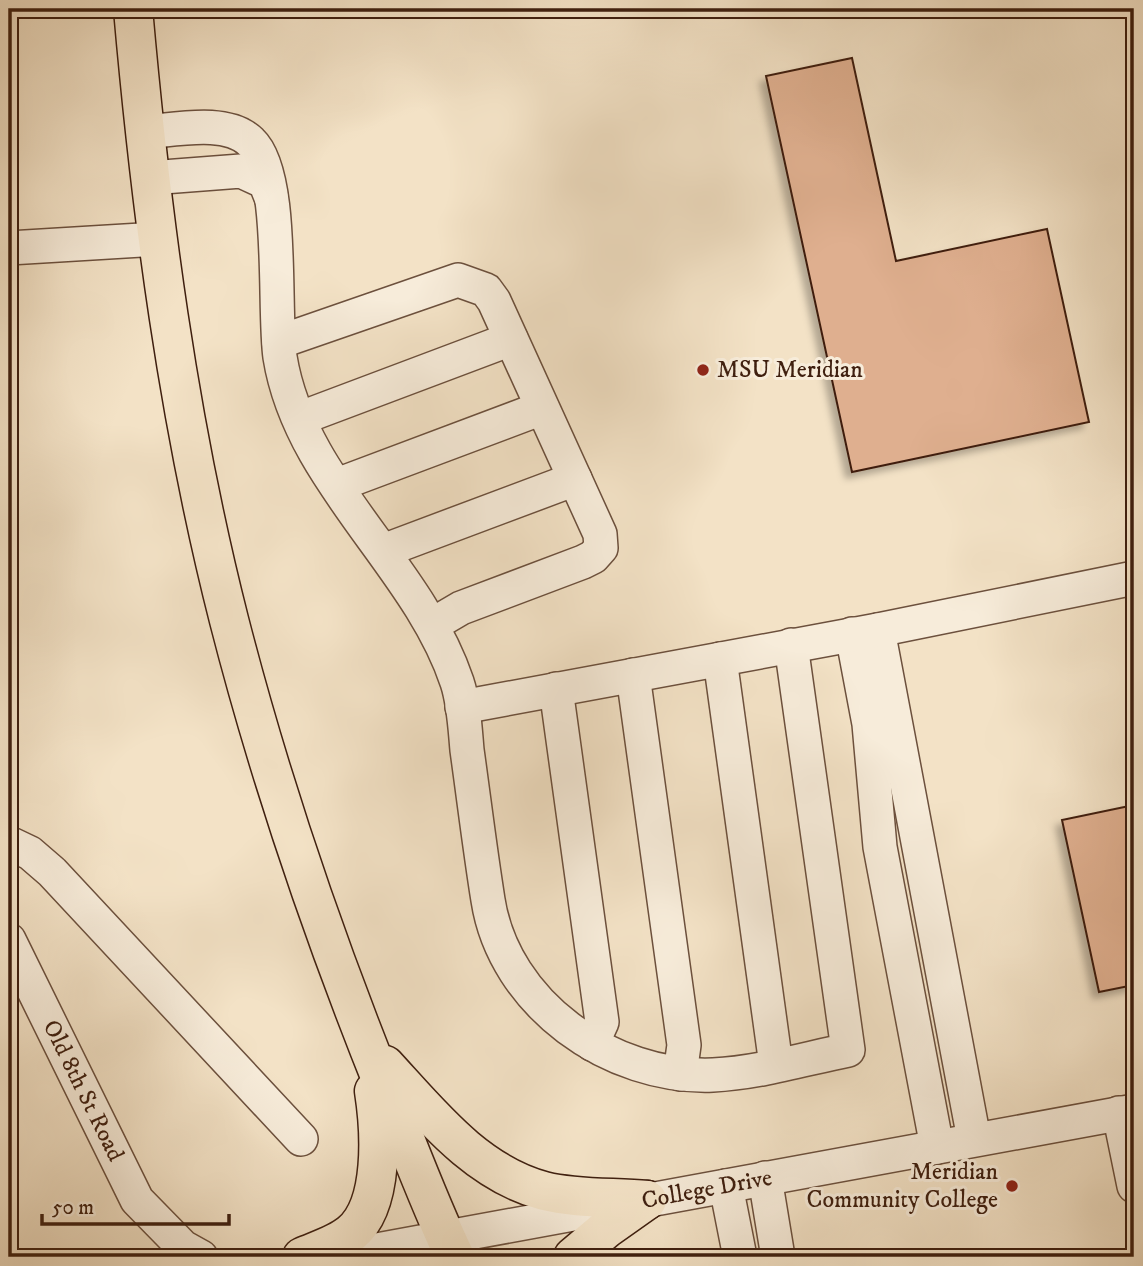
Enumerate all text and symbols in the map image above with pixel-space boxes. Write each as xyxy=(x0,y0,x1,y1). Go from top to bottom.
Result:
place label: MSU Meridian xyxy=(717,355,863,385)
marker: MSU Meridian xyxy=(695,362,711,378)
street label: Old 8th St Road xyxy=(36,1015,131,1166)
place label: Meridian Community College xyxy=(807,1157,998,1215)
street label: College Drive xyxy=(639,1163,775,1216)
marker: Meridian Community College xyxy=(1004,1178,1020,1194)
scale bar xyxy=(42,1182,229,1226)
text: 50 m xyxy=(52,1195,94,1221)

